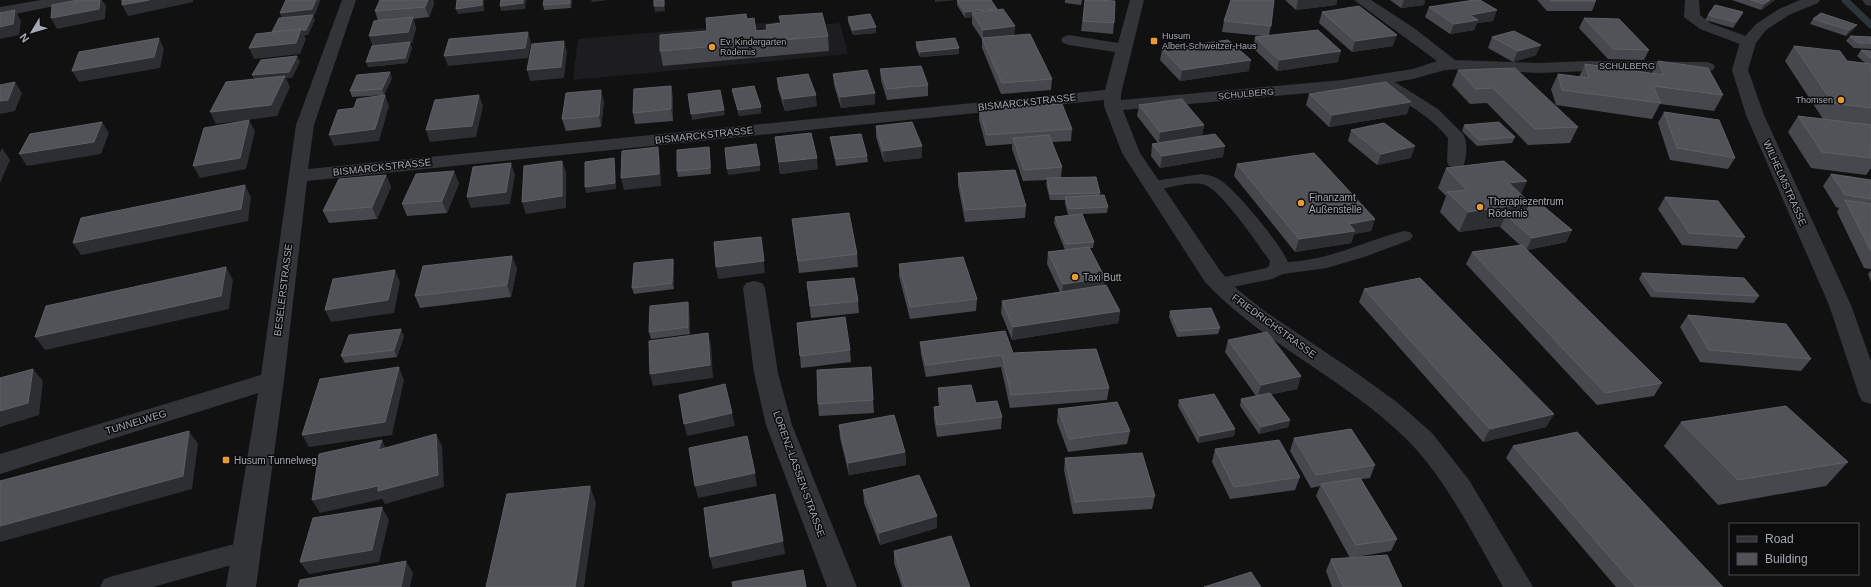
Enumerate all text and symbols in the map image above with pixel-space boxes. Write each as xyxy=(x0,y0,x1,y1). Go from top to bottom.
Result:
north arrow xyxy=(12,12,52,52)
text: N xyxy=(17,31,31,45)
place label: Husum Albert-Schweitzer-Haus xyxy=(1162,31,1257,51)
marker: Husum Albert-Schweitzer-Haus xyxy=(1149,36,1159,46)
place label: Ev. Kindergarten Rödemis xyxy=(720,37,786,57)
marker: Ev. Kindergarten Rödemis xyxy=(707,42,717,52)
street label: SCHULBERG xyxy=(1599,61,1655,71)
street label: SCHULBERG xyxy=(1218,87,1274,101)
street label: BISMARCKSTRASSE xyxy=(977,91,1077,113)
place label: Thomsen xyxy=(1795,95,1833,105)
marker: Thomsen xyxy=(1836,95,1846,105)
street label: BISMARCKSTRASSE xyxy=(654,124,754,146)
street label: WILHELMSTRASSE xyxy=(1761,139,1809,228)
street label: BISMARCKSTRASSE xyxy=(332,156,432,178)
place label: Finanzamt Außenstelle xyxy=(1309,192,1362,215)
place label: Therapiezentrum Rödemis xyxy=(1488,196,1564,219)
marker: Finanzamt Außenstelle xyxy=(1296,198,1306,208)
marker: Therapiezentrum Rödemis xyxy=(1475,202,1485,212)
street label: BESELERSTRASSE xyxy=(272,243,294,337)
marker: Taxi Butt xyxy=(1070,272,1080,282)
place label: Taxi Butt xyxy=(1083,272,1122,283)
street label: FRIEDRICHSTRASSE xyxy=(1230,292,1318,360)
street label: TUNNELWEG xyxy=(104,407,168,436)
street label: LORENZ-LASSEN-STRASSE xyxy=(771,409,827,539)
marker: Husum Tunnelweg xyxy=(221,455,231,465)
place label: Husum Tunnelweg xyxy=(234,455,317,466)
legend xyxy=(1729,523,1859,575)
text: Road xyxy=(1765,532,1794,546)
text: Building xyxy=(1765,552,1808,566)

